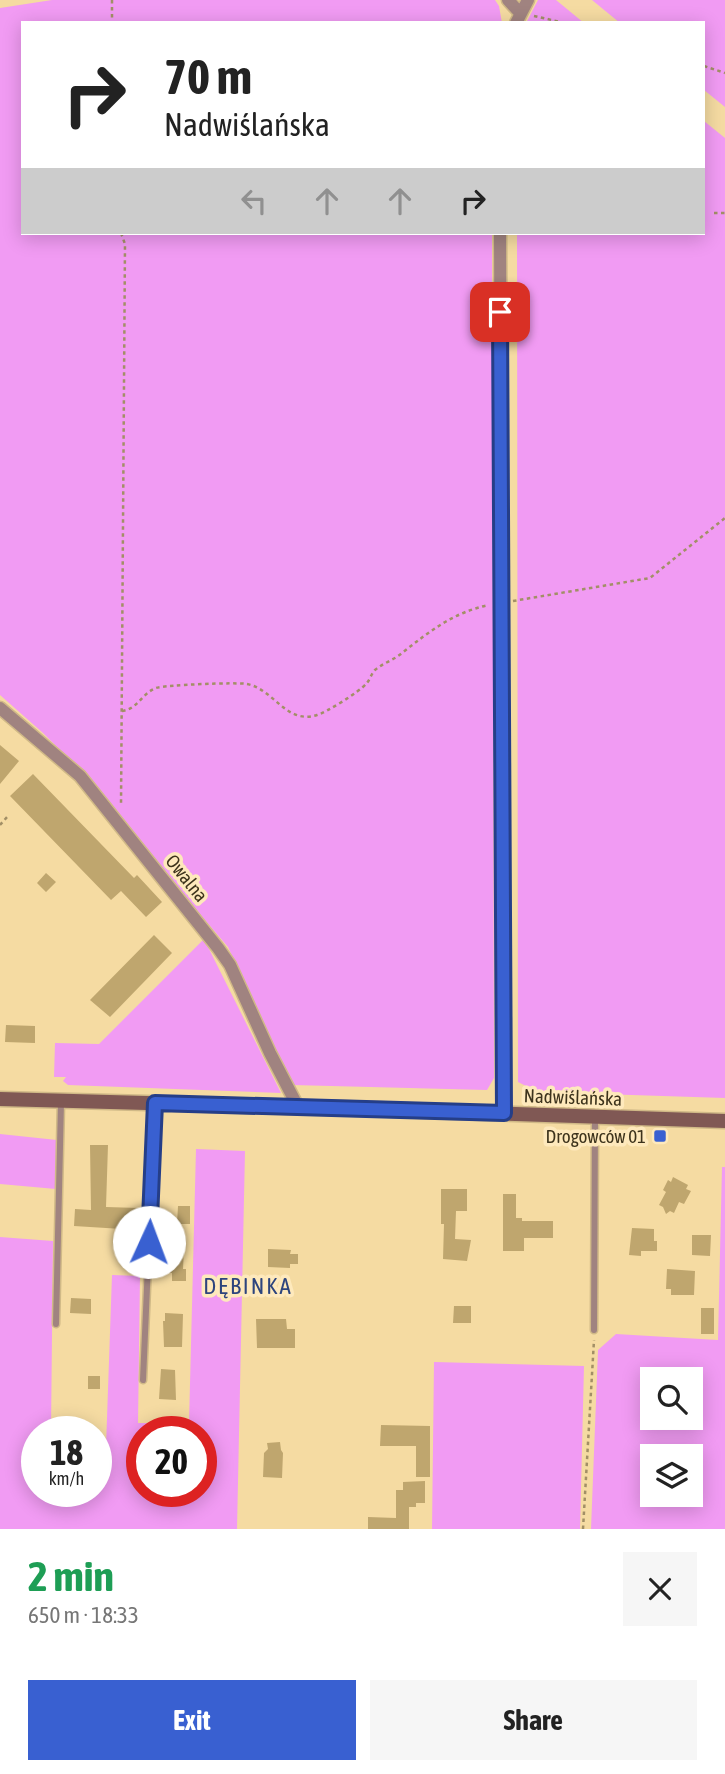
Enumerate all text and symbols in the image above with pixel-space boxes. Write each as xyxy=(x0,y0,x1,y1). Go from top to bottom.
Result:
text: 70 m xyxy=(164,48,252,104)
icon: right xyxy=(49,49,140,140)
text: Nadwiślańska xyxy=(164,106,330,143)
icon: left xyxy=(235,182,273,220)
icon: ahead xyxy=(308,182,346,220)
icon: ahead xyxy=(381,182,419,220)
icon: right xyxy=(454,182,492,220)
pin xyxy=(470,282,530,342)
icon: arrive xyxy=(481,293,519,331)
street label: Owalna xyxy=(161,850,213,906)
street label: Nadwiślańska xyxy=(523,1084,623,1110)
place label: Drogowców 01 xyxy=(546,1125,646,1147)
marker: Drogowców 01 xyxy=(652,1128,668,1144)
position arrow xyxy=(112,1205,186,1279)
district label: DĘBINKA xyxy=(203,1273,293,1299)
map controls xyxy=(640,1367,703,1507)
button: search xyxy=(640,1367,703,1430)
speed limit sign: 20 xyxy=(126,1416,217,1507)
text: 18 xyxy=(50,1432,83,1472)
button: layers xyxy=(640,1444,703,1507)
text: km/h xyxy=(49,1468,84,1489)
text: 2 min xyxy=(28,1552,114,1600)
button: close xyxy=(623,1552,697,1626)
text: 650 m · 18:33 xyxy=(28,1602,139,1628)
button: Exit xyxy=(28,1680,356,1760)
button: Share xyxy=(370,1680,697,1760)

